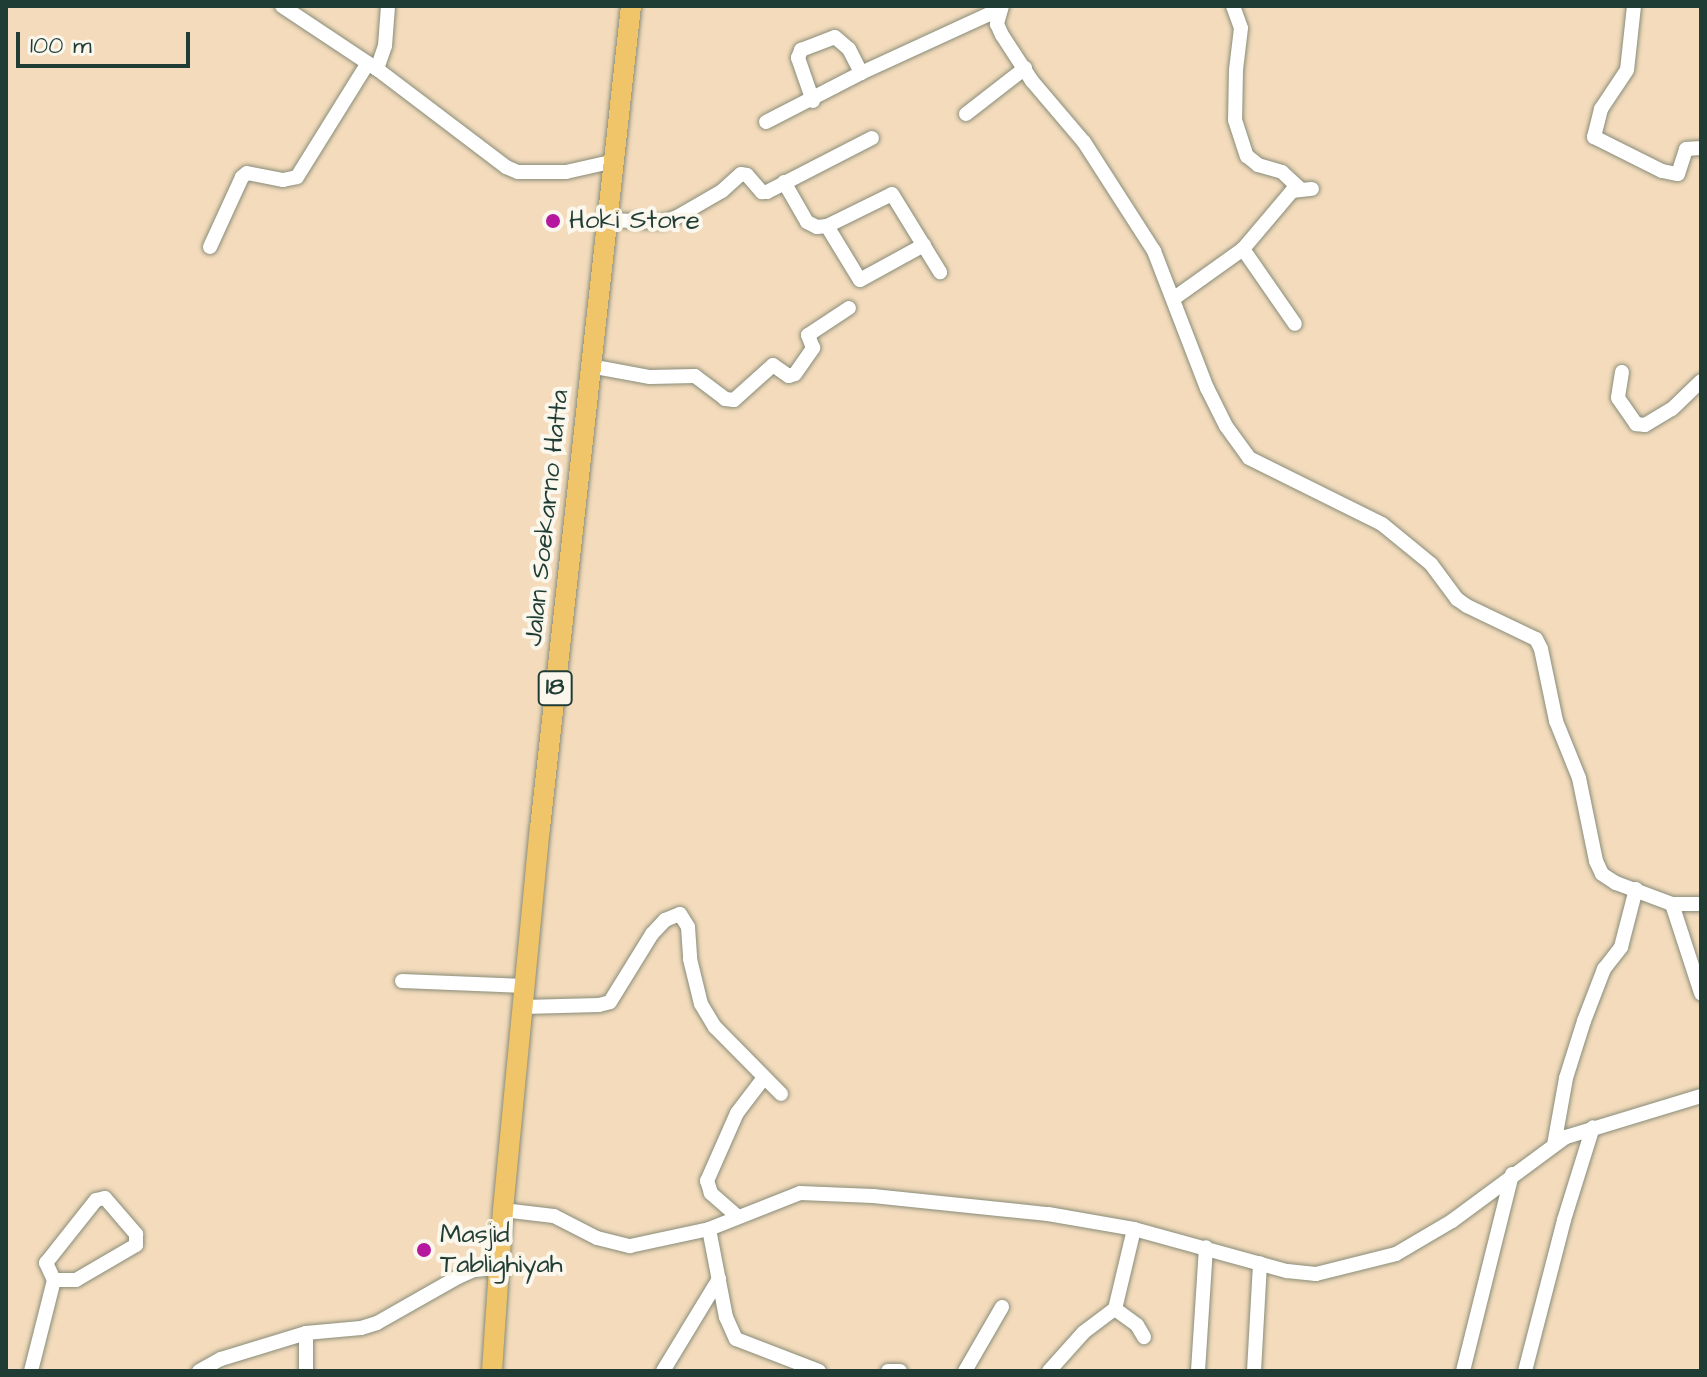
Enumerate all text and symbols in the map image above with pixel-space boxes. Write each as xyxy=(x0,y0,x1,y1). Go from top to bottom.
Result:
scale bar xyxy=(20,16,194,66)
text: 100 m xyxy=(30,29,92,63)
place label: Hoki Store xyxy=(569,205,700,237)
marker: Hoki Store xyxy=(544,212,562,230)
street label: Jalan Soekarno Hatta xyxy=(518,388,576,648)
road number: 18 xyxy=(537,668,573,708)
place label: Masjid Tablighiyah xyxy=(440,1219,563,1280)
marker: Masjid Tablighiyah xyxy=(415,1241,433,1259)

